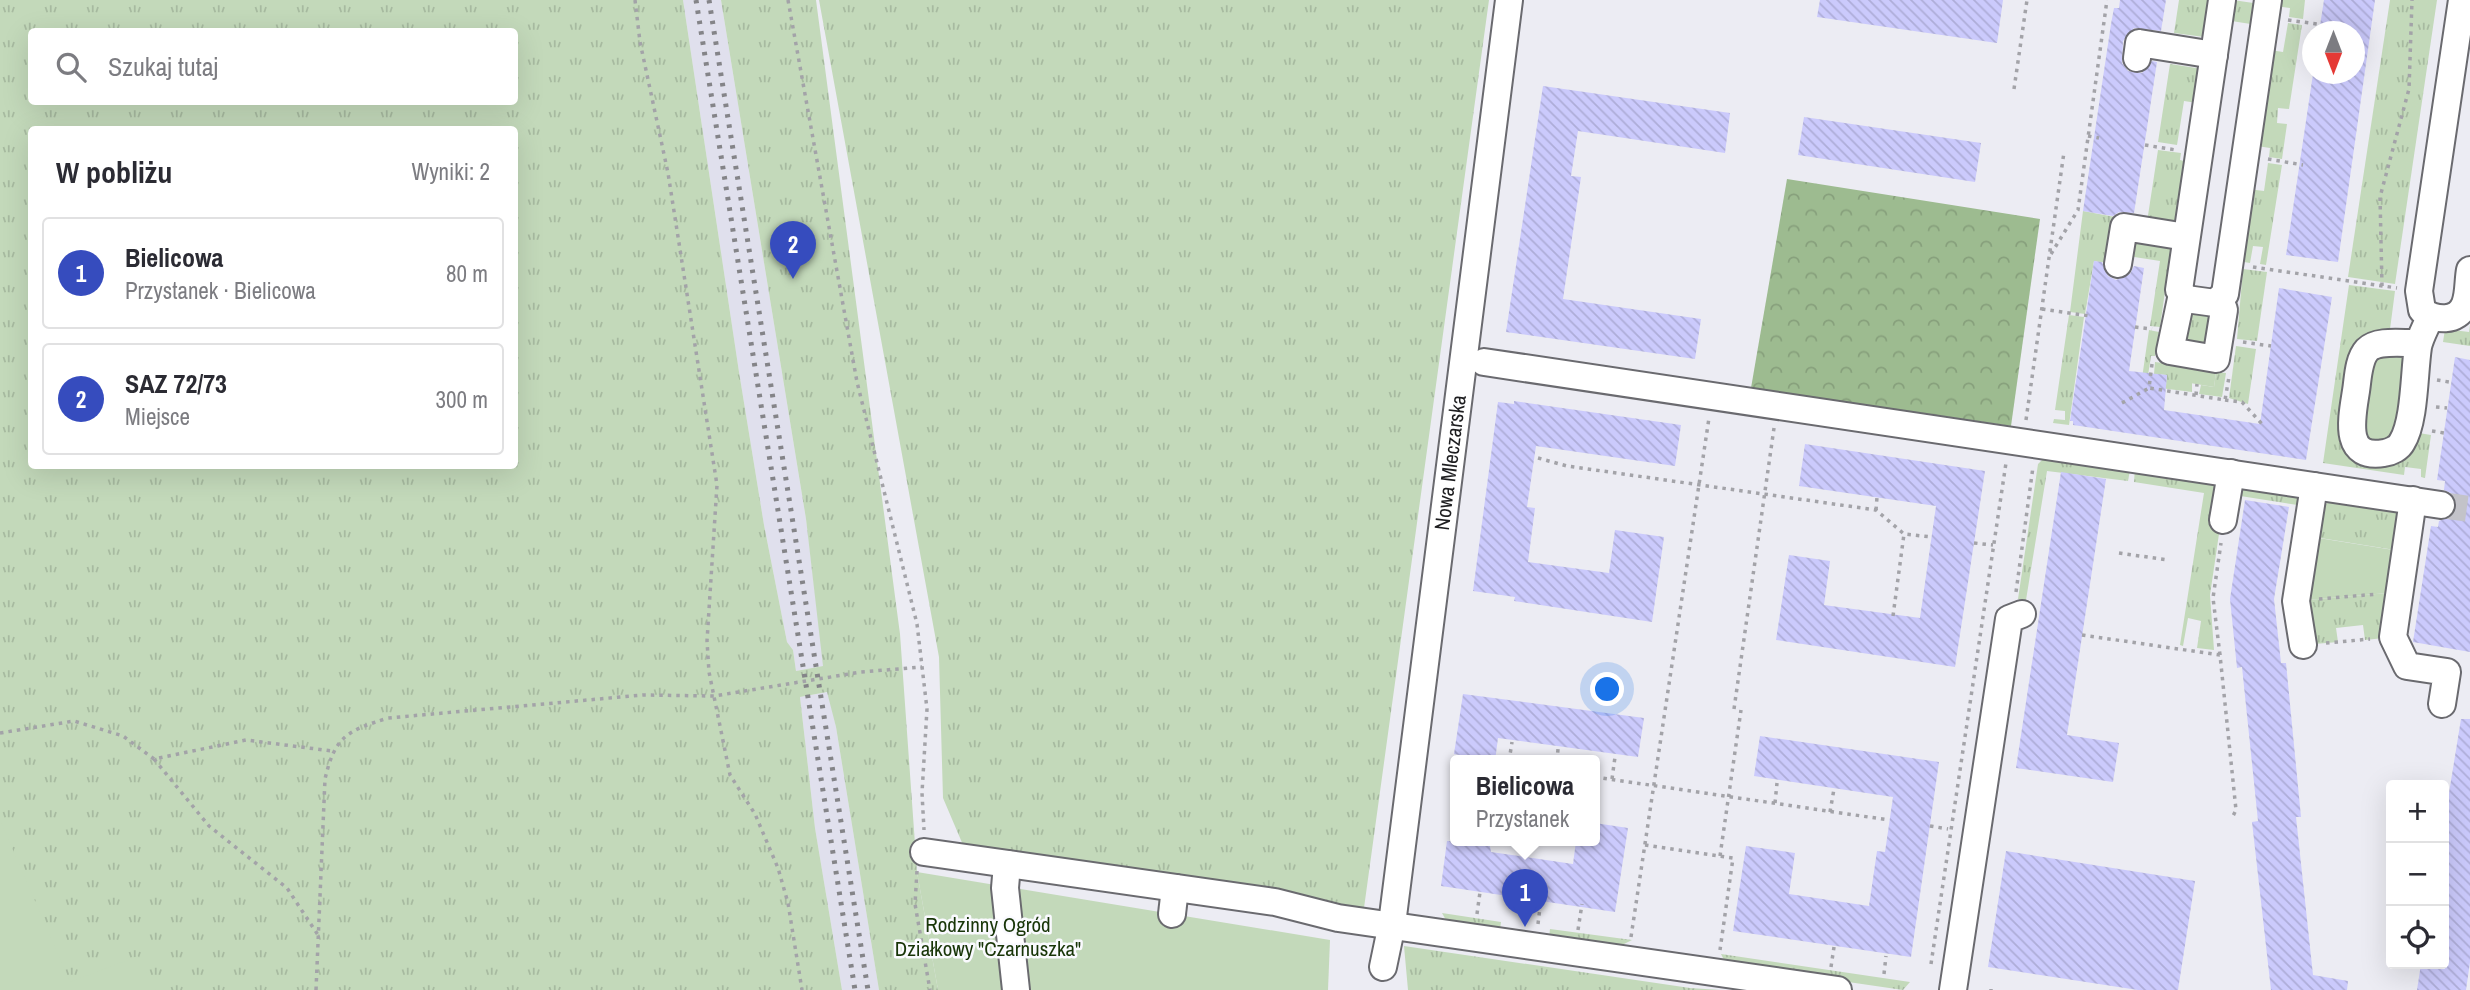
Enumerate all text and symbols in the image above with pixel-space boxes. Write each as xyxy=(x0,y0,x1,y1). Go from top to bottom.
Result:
north arrow xyxy=(2302,21,2365,84)
search box xyxy=(28,28,518,105)
icon: search xyxy=(52,48,90,86)
text: Szukaj tutaj xyxy=(108,49,218,84)
text: W pobliżu xyxy=(56,152,172,192)
text: Wyniki: 2 xyxy=(412,156,490,187)
pin: 2 xyxy=(770,221,816,279)
text: Bielicowa xyxy=(125,240,223,275)
text: 1 xyxy=(76,258,86,289)
text: 80 m xyxy=(446,258,488,289)
text: Przystanek · Bielicowa xyxy=(125,275,316,306)
text: SAZ 72/73 xyxy=(125,366,227,401)
text: 2 xyxy=(76,384,86,415)
text: 300 m xyxy=(436,384,488,415)
street label: Nowa Mleczarska xyxy=(1427,393,1473,532)
text: Miejsce xyxy=(125,401,190,432)
your location xyxy=(1590,672,1624,706)
popup xyxy=(1450,755,1600,846)
text: Bielicowa xyxy=(1476,768,1574,803)
map controls xyxy=(2386,780,2449,969)
button: + xyxy=(2386,780,2449,843)
text: Przystanek xyxy=(1476,803,1569,834)
button: − xyxy=(2386,843,2449,906)
pin: 1 xyxy=(1502,869,1548,927)
button: locate xyxy=(2386,906,2449,969)
park label: Rodzinny Ogród Działkowy "Czarnuszka" xyxy=(895,910,1081,963)

